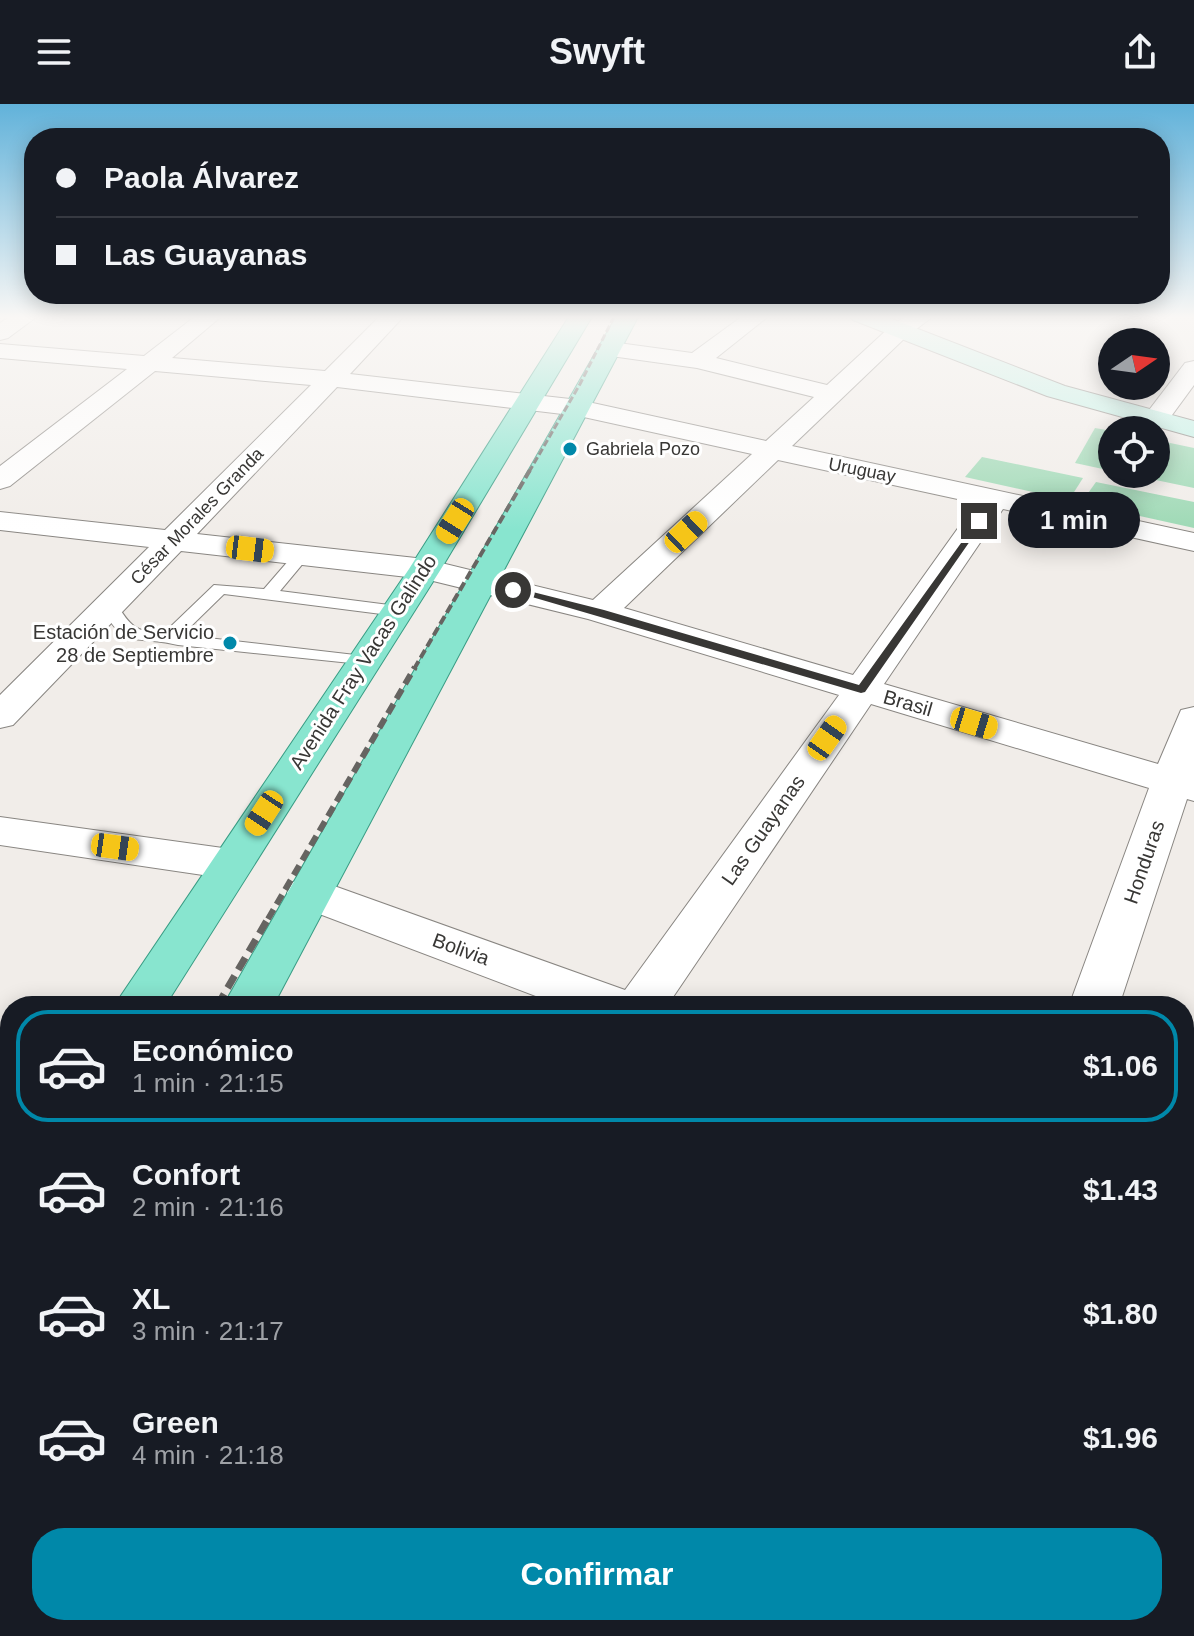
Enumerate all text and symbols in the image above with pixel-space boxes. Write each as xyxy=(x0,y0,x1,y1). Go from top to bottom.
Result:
icon: menu xyxy=(32,30,76,74)
icon: share xyxy=(1118,30,1162,74)
text: Swyft xyxy=(549,31,645,72)
text: Paola Álvarez xyxy=(104,161,299,194)
text: Las Guayanas xyxy=(104,238,307,271)
north arrow xyxy=(1098,328,1170,400)
map controls xyxy=(1098,328,1170,488)
button: locate xyxy=(1098,416,1170,488)
place label: Gabriela Pozo xyxy=(586,439,700,459)
marker: Gabriela Pozo xyxy=(561,440,579,458)
street label: César Morales Granda xyxy=(127,443,268,588)
street label: Uruguay xyxy=(827,454,897,486)
callout: 1 min xyxy=(1007,493,1139,549)
car xyxy=(432,494,478,548)
route end xyxy=(961,503,997,539)
text: 1 min xyxy=(1040,505,1108,535)
car xyxy=(660,507,712,557)
car xyxy=(225,534,275,564)
street label: Avenida Fray Vacas Galindo xyxy=(285,550,441,774)
route start xyxy=(495,572,531,608)
place label: Estación de Servicio 28 de Septiembre xyxy=(33,621,214,666)
marker: Estación de Servicio 28 de Septiembre xyxy=(221,634,239,652)
street label: Brasil xyxy=(881,686,935,720)
car xyxy=(948,705,1000,741)
car xyxy=(803,711,851,765)
street label: Las Guayanas xyxy=(717,771,809,889)
car xyxy=(241,786,287,840)
street label: Honduras xyxy=(1119,817,1169,907)
car xyxy=(90,832,140,862)
street label: Bolivia xyxy=(430,929,493,970)
icon: car xyxy=(36,1030,108,1102)
text: Económico xyxy=(132,1034,294,1067)
text: $1.06 xyxy=(1083,1049,1158,1082)
text: 1 min · 21:15 xyxy=(132,1068,284,1098)
icon: car xyxy=(36,1154,108,1226)
text: Confort xyxy=(132,1158,240,1191)
text: $1.43 xyxy=(1083,1173,1158,1206)
text: 2 min · 21:16 xyxy=(132,1192,284,1222)
icon: car xyxy=(36,1278,108,1350)
text: XL xyxy=(132,1282,170,1315)
text: $1.80 xyxy=(1083,1297,1158,1330)
text: 3 min · 21:17 xyxy=(132,1316,284,1346)
icon: car xyxy=(36,1402,108,1474)
text: Green xyxy=(132,1406,219,1439)
text: $1.96 xyxy=(1083,1421,1158,1454)
text: 4 min · 21:18 xyxy=(132,1440,284,1470)
button: Confirmar xyxy=(32,1528,1162,1620)

